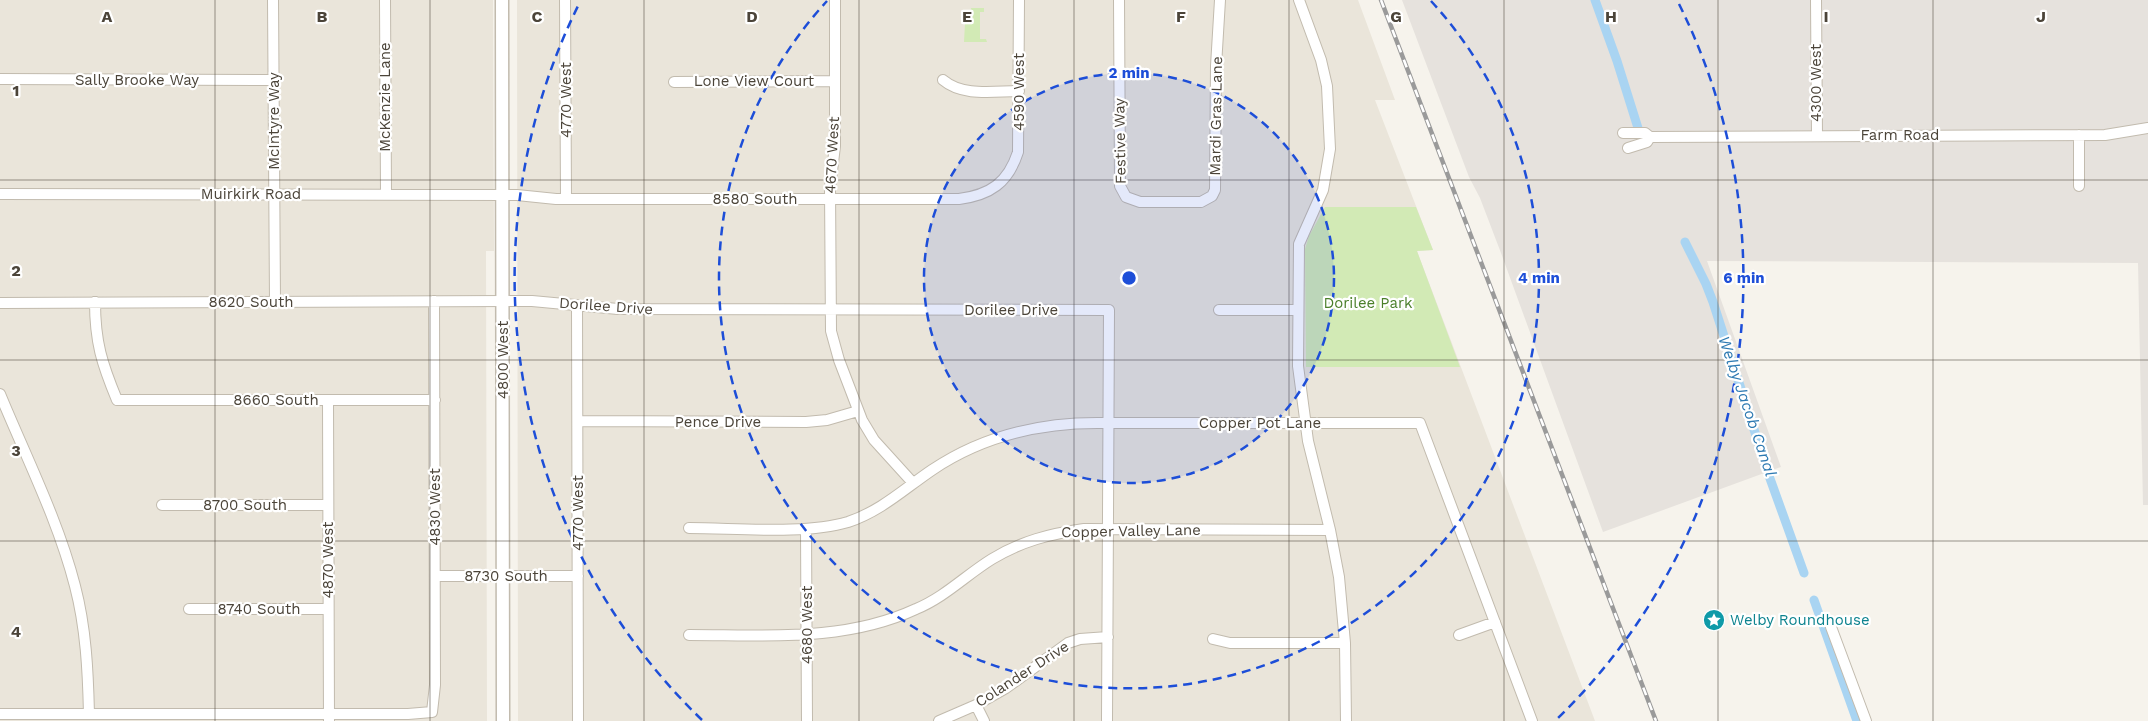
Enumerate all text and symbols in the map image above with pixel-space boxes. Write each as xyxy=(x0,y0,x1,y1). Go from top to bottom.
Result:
text: A xyxy=(102,7,113,26)
text: B xyxy=(317,7,328,26)
text: C xyxy=(532,7,543,26)
text: D xyxy=(746,7,758,26)
text: E xyxy=(962,7,972,26)
text: F xyxy=(1176,7,1186,26)
text: G xyxy=(1390,7,1402,26)
text: H xyxy=(1605,7,1617,26)
text: I xyxy=(1823,7,1829,26)
text: J xyxy=(2036,7,2046,26)
street label: McKenzie Lane xyxy=(376,42,394,152)
street label: 4300 West xyxy=(1807,43,1825,122)
street label: 4590 West xyxy=(1010,52,1028,131)
street label: Mardi Gras Lane xyxy=(1206,56,1226,176)
street label: 4770 West xyxy=(557,61,575,138)
text: 2 min xyxy=(1108,64,1150,82)
street label: Sally Brooke Way xyxy=(75,71,199,89)
street label: McIntyre Way xyxy=(265,72,283,170)
street label: Lone View Court xyxy=(694,72,815,90)
text: 1 xyxy=(13,81,19,100)
street label: Festive Way xyxy=(1110,98,1130,184)
street label: 4670 West xyxy=(821,115,843,194)
street label: Farm Road xyxy=(1860,126,1940,144)
street label: Muirkirk Road xyxy=(201,185,301,203)
street label: 8580 South xyxy=(712,190,798,208)
text: 2 xyxy=(11,261,21,280)
centre of rings xyxy=(1120,269,1138,287)
text: 4 min xyxy=(1518,269,1560,287)
text: 6 min xyxy=(1723,269,1765,287)
street label: 8620 South xyxy=(209,293,294,311)
street label: Dorilee Drive xyxy=(558,294,654,318)
park label: Dorilee Park xyxy=(1323,294,1413,312)
street label: Dorilee Drive xyxy=(964,301,1058,319)
street label: 4800 West xyxy=(494,320,512,399)
water label: Welby Jacob Canal xyxy=(1715,333,1781,479)
street label: 8660 South xyxy=(233,391,319,409)
street label: Pence Drive xyxy=(675,413,761,431)
street label: Copper Pot Lane xyxy=(1199,414,1321,432)
text: 3 xyxy=(11,441,21,460)
street label: 4830 West xyxy=(426,467,444,546)
street label: 4770 West xyxy=(569,474,587,551)
street label: 8700 South xyxy=(203,496,287,514)
street label: 4870 West xyxy=(319,521,337,598)
street label: Copper Valley Lane xyxy=(1061,521,1201,541)
street label: 8730 South xyxy=(464,567,548,585)
street label: 4680 West xyxy=(798,585,816,664)
street label: 8740 South xyxy=(217,600,301,618)
place icon: Welby Roundhouse xyxy=(1702,608,1726,632)
place label: Welby Roundhouse xyxy=(1730,611,1870,629)
text: 4 xyxy=(11,622,21,641)
street label: Colander Drive xyxy=(972,637,1072,711)

